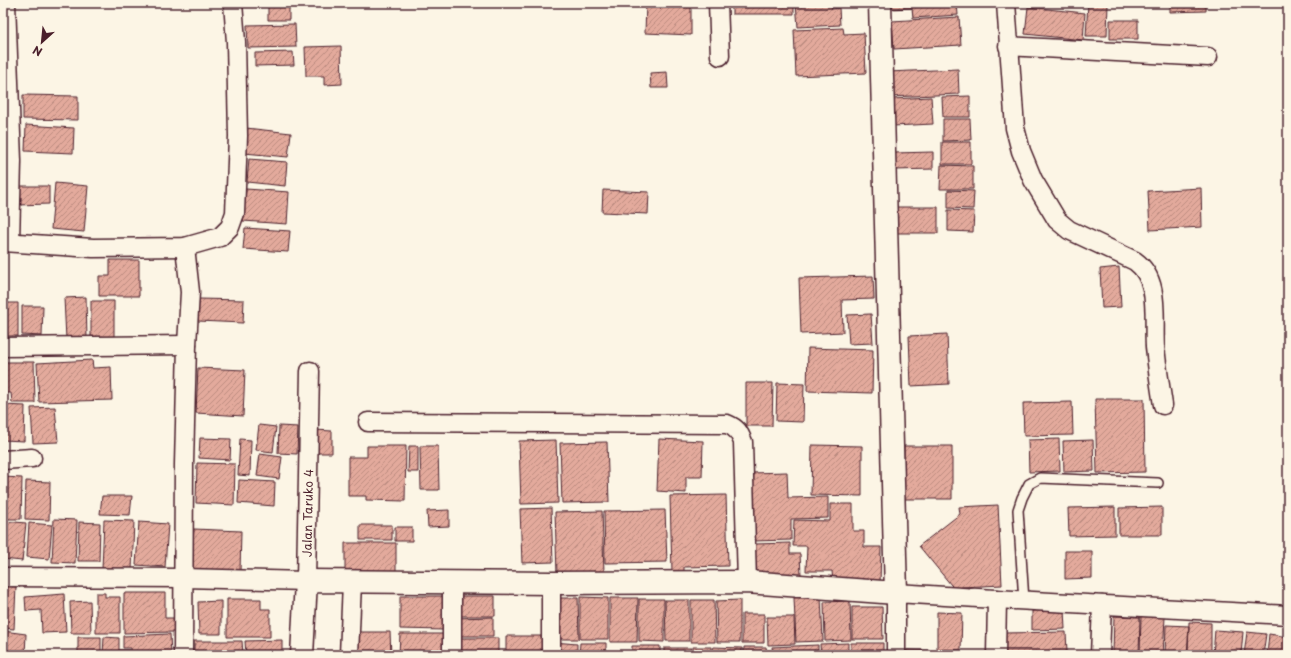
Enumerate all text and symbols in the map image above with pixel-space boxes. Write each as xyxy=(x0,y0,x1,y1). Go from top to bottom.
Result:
north arrow xyxy=(22,22,62,62)
text: N xyxy=(29,42,45,61)
street label: Jalan Taruko 4 xyxy=(297,469,317,557)

